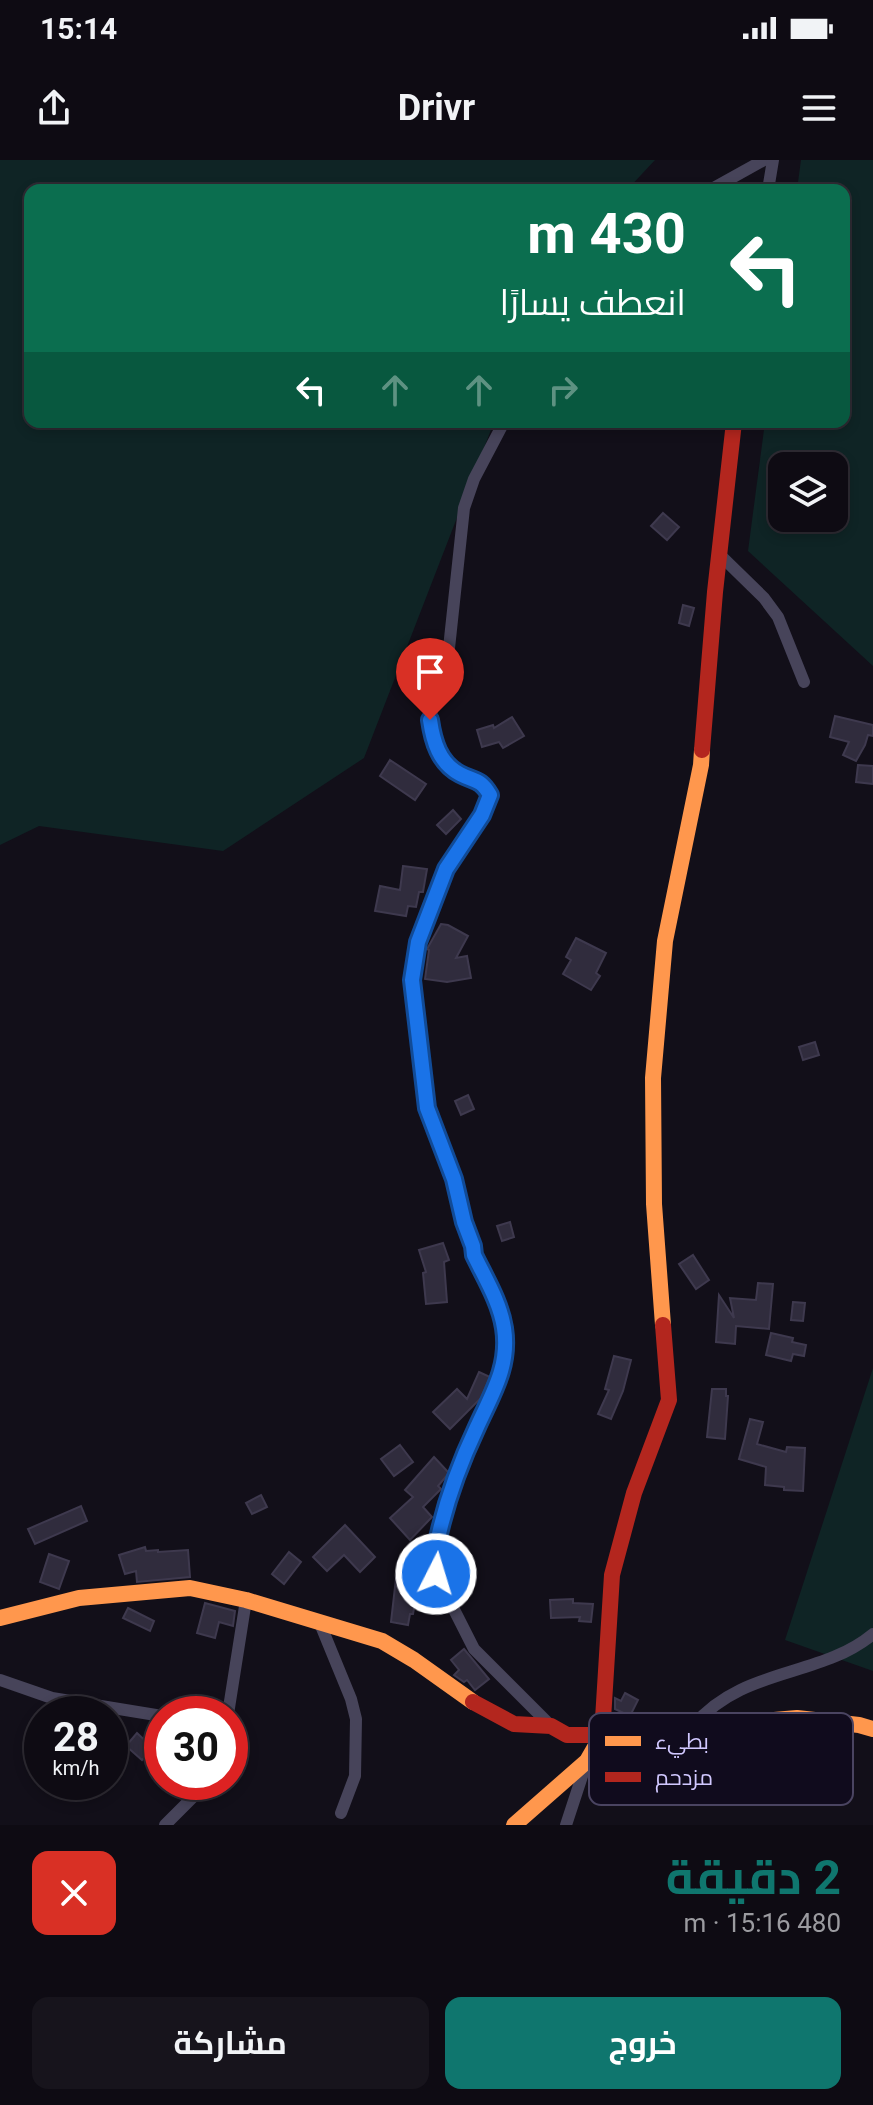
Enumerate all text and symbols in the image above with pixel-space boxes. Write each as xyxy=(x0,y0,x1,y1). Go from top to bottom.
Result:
text: 15:14 xyxy=(40,11,117,46)
icon: share xyxy=(32,86,76,130)
icon: menu xyxy=(797,86,841,130)
text: Drivr xyxy=(398,87,475,129)
text: 430 m xyxy=(527,201,686,267)
icon: left xyxy=(714,216,818,320)
text: انعطف يسارًا xyxy=(500,282,686,324)
icon: left xyxy=(289,368,333,412)
icon: ahead xyxy=(373,368,417,412)
icon: ahead xyxy=(457,368,501,412)
icon: right xyxy=(541,368,585,412)
map controls xyxy=(768,452,848,532)
button: layers xyxy=(768,452,848,532)
pin xyxy=(396,638,464,720)
icon: arrive xyxy=(408,650,452,694)
position arrow xyxy=(394,1532,478,1616)
speed limit sign: 30 xyxy=(144,1696,248,1800)
legend xyxy=(589,1713,853,1805)
text: 28 xyxy=(53,1714,99,1761)
text: بطيء xyxy=(655,1729,709,1758)
text: km/h xyxy=(53,1756,99,1780)
text: مزدحم xyxy=(655,1765,713,1793)
text: 2 دقيقة xyxy=(666,1849,841,1906)
button: close xyxy=(32,1851,116,1935)
text: 480 m · 15:16 xyxy=(683,1908,841,1938)
button: مشاركة xyxy=(32,1997,429,2089)
button: خروج xyxy=(445,1997,841,2089)

